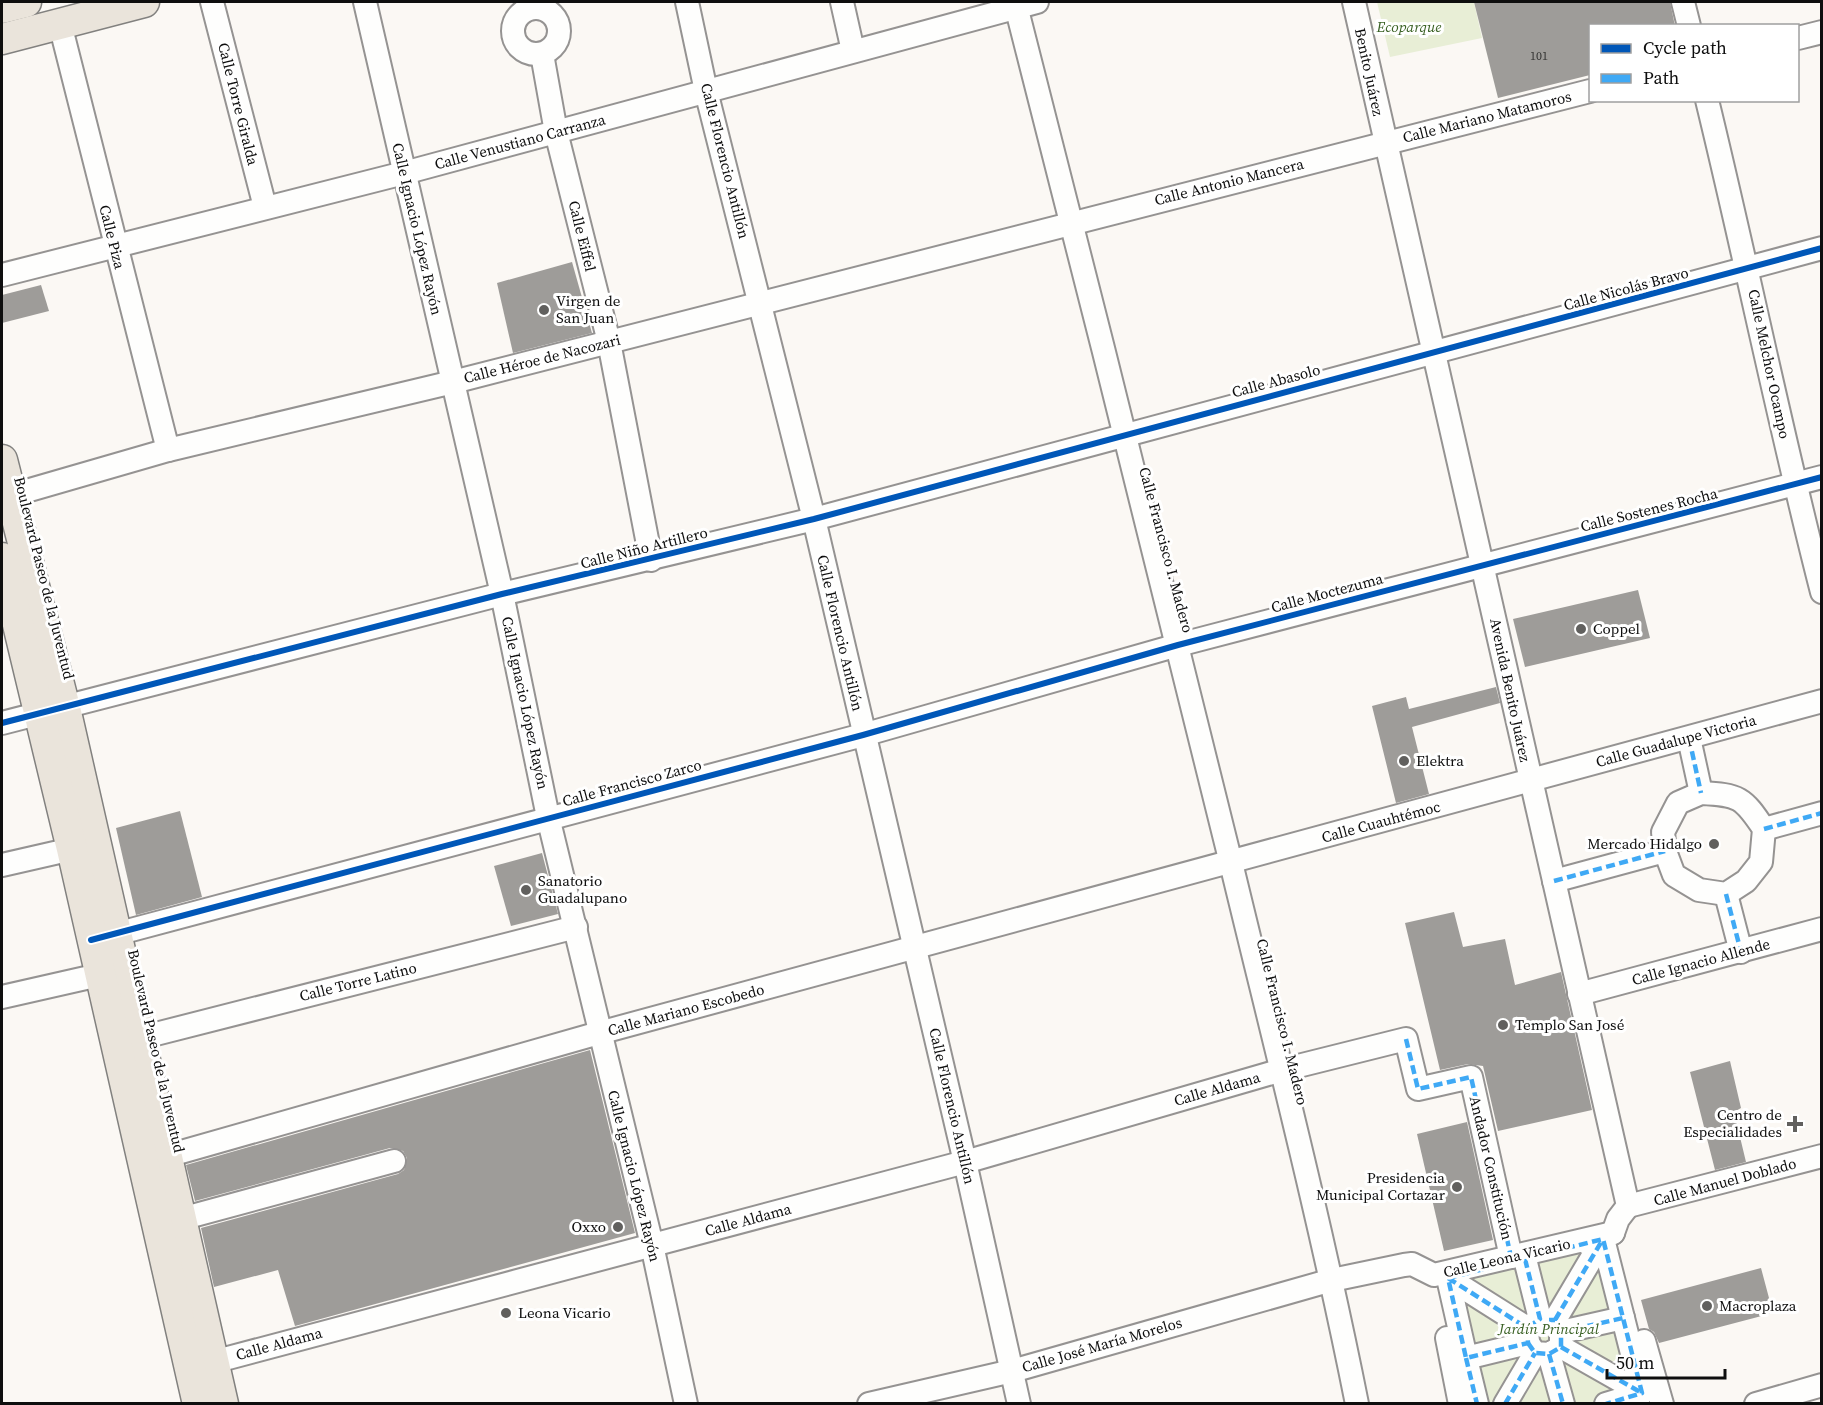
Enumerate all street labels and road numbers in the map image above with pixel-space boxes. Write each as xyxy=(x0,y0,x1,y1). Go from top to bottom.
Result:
street label: Benito Juárez xyxy=(1350,26,1389,118)
street label: Calle Torre Giralda xyxy=(213,40,264,168)
street label: Calle Florencio Antillón xyxy=(696,81,755,241)
street label: Calle Mariano Matamoros xyxy=(1400,85,1573,148)
street label: Calle Venustiano Carranza xyxy=(432,108,608,174)
street label: Calle Ignacio López Rayón xyxy=(387,141,448,317)
street label: Calle Antonio Mancera xyxy=(1152,153,1306,210)
street label: Calle Eiffel xyxy=(564,198,602,274)
street label: Calle Piza xyxy=(94,203,131,271)
street label: Calle Nicolás Bravo xyxy=(1561,262,1691,315)
street label: Calle Melchor Ocampo xyxy=(1743,287,1796,441)
street label: Calle Héroe de Nacozari xyxy=(461,329,622,388)
street label: Calle Abasolo xyxy=(1229,359,1322,402)
street label: Calle Francisco I. Madero xyxy=(1134,465,1199,635)
street label: Boulevard Paseo de la Juventud xyxy=(9,474,80,682)
street label: Calle Sostenes Rocha xyxy=(1578,482,1720,537)
street label: Calle Niño Artillero xyxy=(578,522,710,573)
street label: Calle Florencio Antillón xyxy=(812,553,869,713)
street label: Calle Moctezuma xyxy=(1268,567,1386,618)
street label: Calle Ignacio López Rayón xyxy=(497,615,554,791)
street label: Avenida Benito Juárez xyxy=(1485,616,1536,764)
street label: Calle Guadalupe Victoria xyxy=(1593,709,1759,772)
street label: Calle Francisco Zarco xyxy=(560,754,704,811)
street label: Calle Cuauhtémoc xyxy=(1319,796,1443,847)
street label: Calle Ignacio Allende xyxy=(1629,933,1773,990)
street label: Calle Francisco I. Madero xyxy=(1252,936,1313,1107)
street label: Boulevard Paseo de la Juventud xyxy=(123,947,190,1155)
street label: Calle Torre Latino xyxy=(297,957,419,1006)
street label: Calle Mariano Escobedo xyxy=(605,979,766,1041)
street label: Calle Florencio Antillón xyxy=(924,1026,981,1186)
street label: Calle Aldama xyxy=(1171,1066,1263,1111)
street label: Calle Ignacio López Rayón xyxy=(603,1088,666,1264)
street label: Andador Constitución xyxy=(1465,1094,1518,1242)
street label: Calle Manuel Doblado xyxy=(1651,1152,1799,1211)
street label: Calle Aldama xyxy=(702,1198,794,1241)
street label: Calle Leona Vicario xyxy=(1441,1233,1573,1282)
street label: Calle José María Morelos xyxy=(1019,1312,1184,1377)
street label: Calle Aldama xyxy=(233,1322,325,1365)

